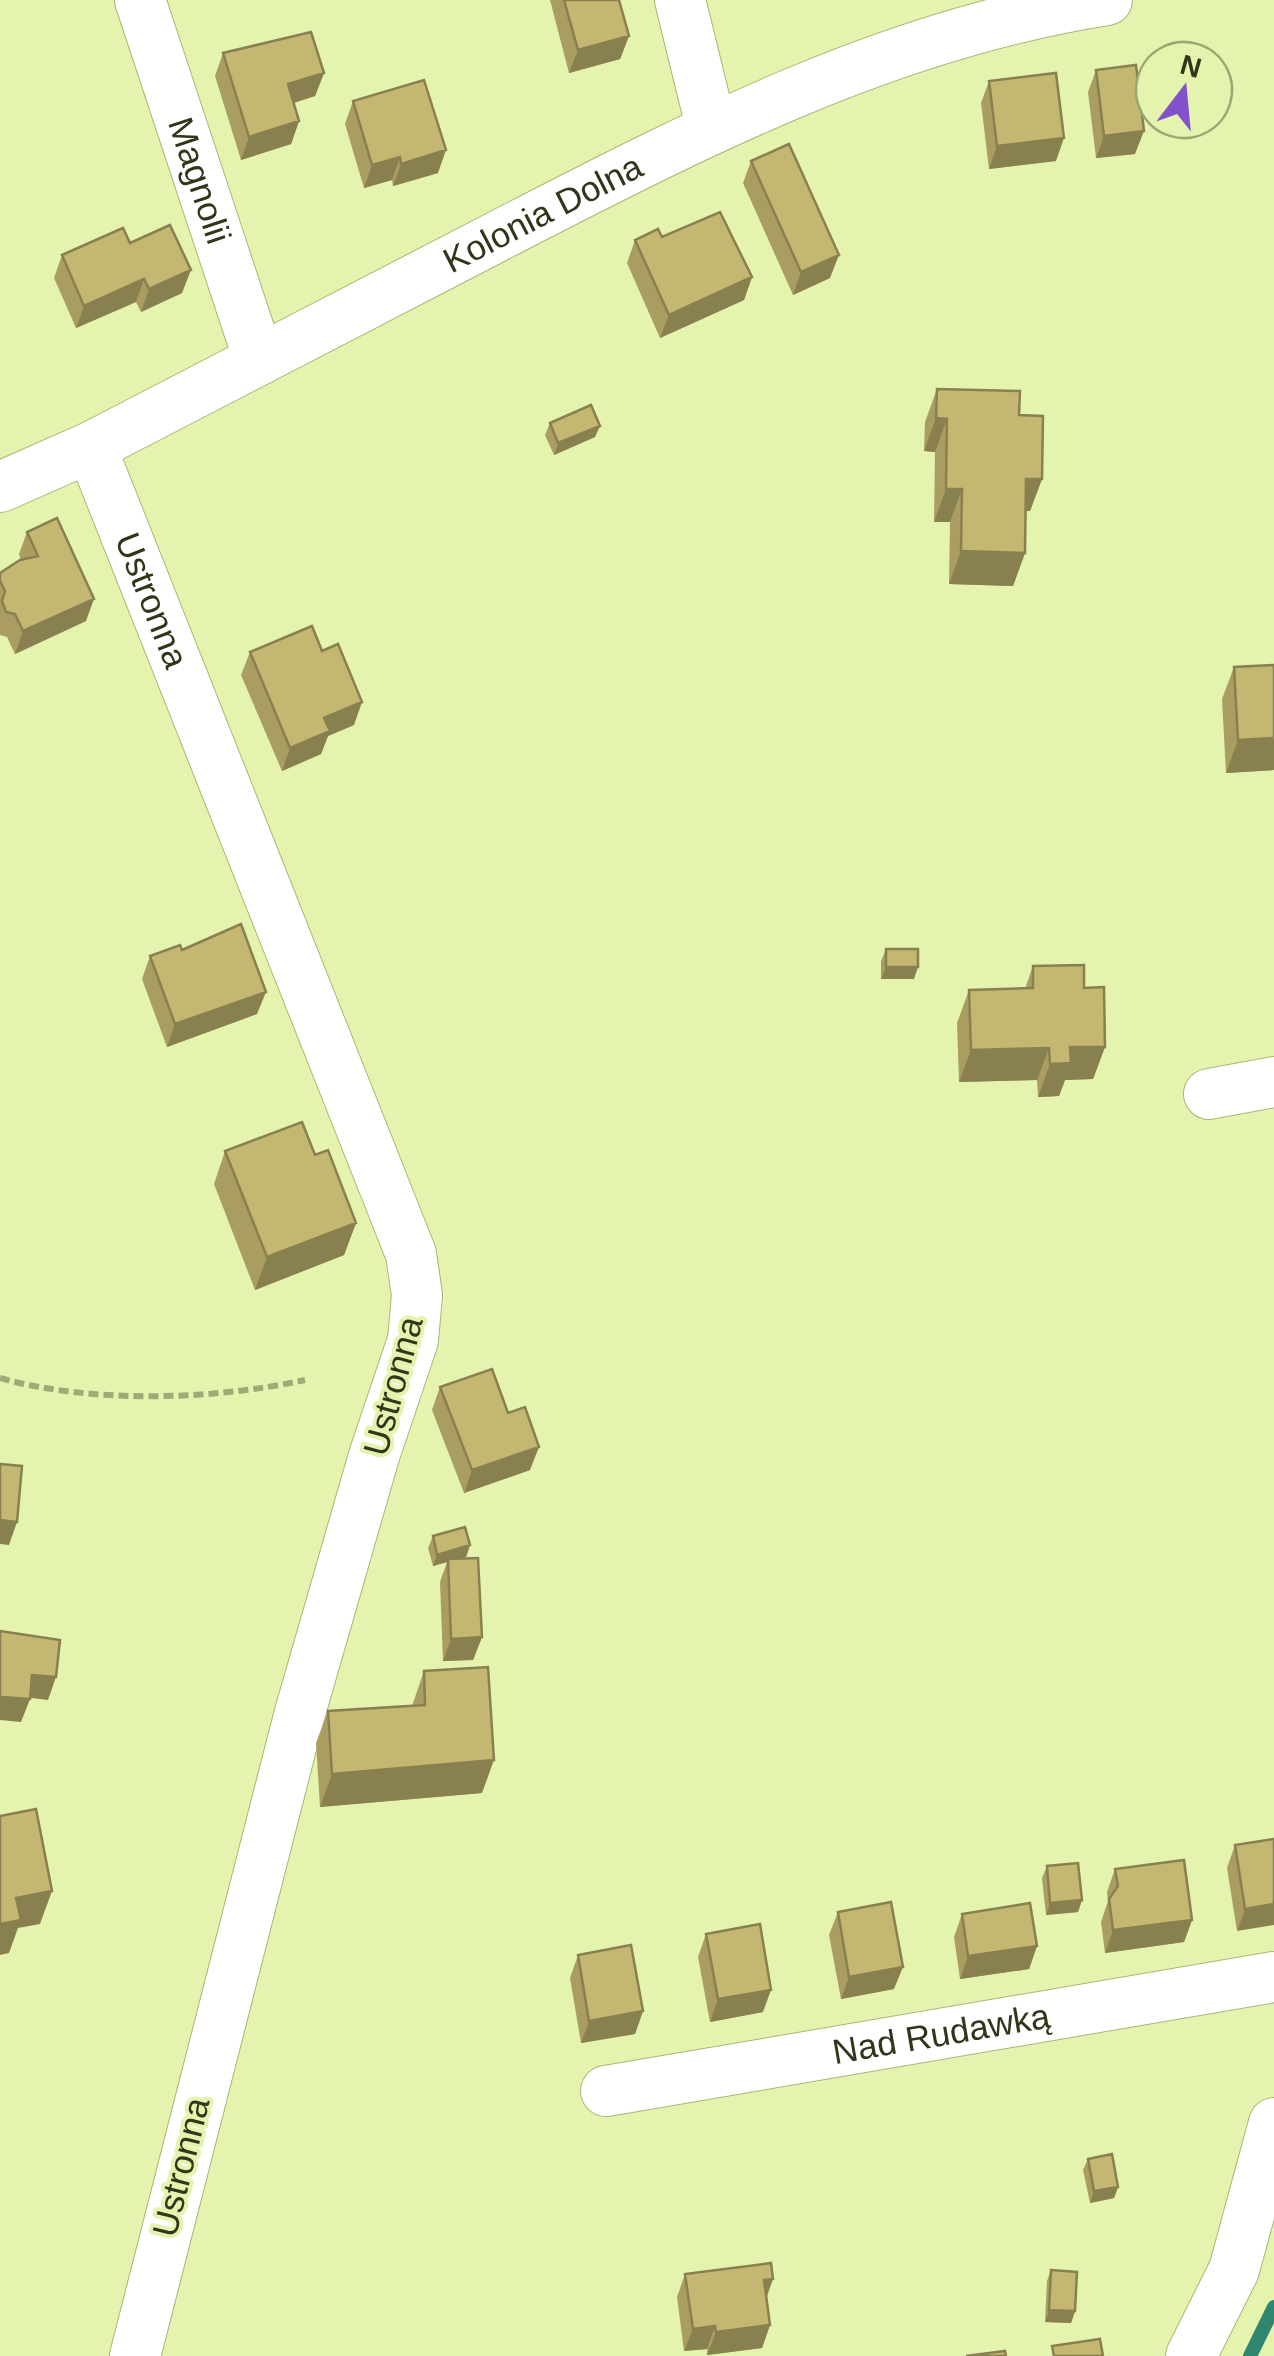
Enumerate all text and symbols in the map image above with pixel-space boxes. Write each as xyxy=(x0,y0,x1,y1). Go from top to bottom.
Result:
north arrow xyxy=(1134,40,1234,140)
text: N xyxy=(1177,49,1205,84)
street label: Magnolii xyxy=(161,112,239,248)
street label: Kolonia Dolna xyxy=(437,146,649,280)
street label: Ustronna xyxy=(108,527,197,674)
street label: Ustronna xyxy=(355,1312,430,1460)
street label: Nad Rudawką xyxy=(829,1996,1053,2071)
street label: Ustronna xyxy=(144,2093,217,2241)

